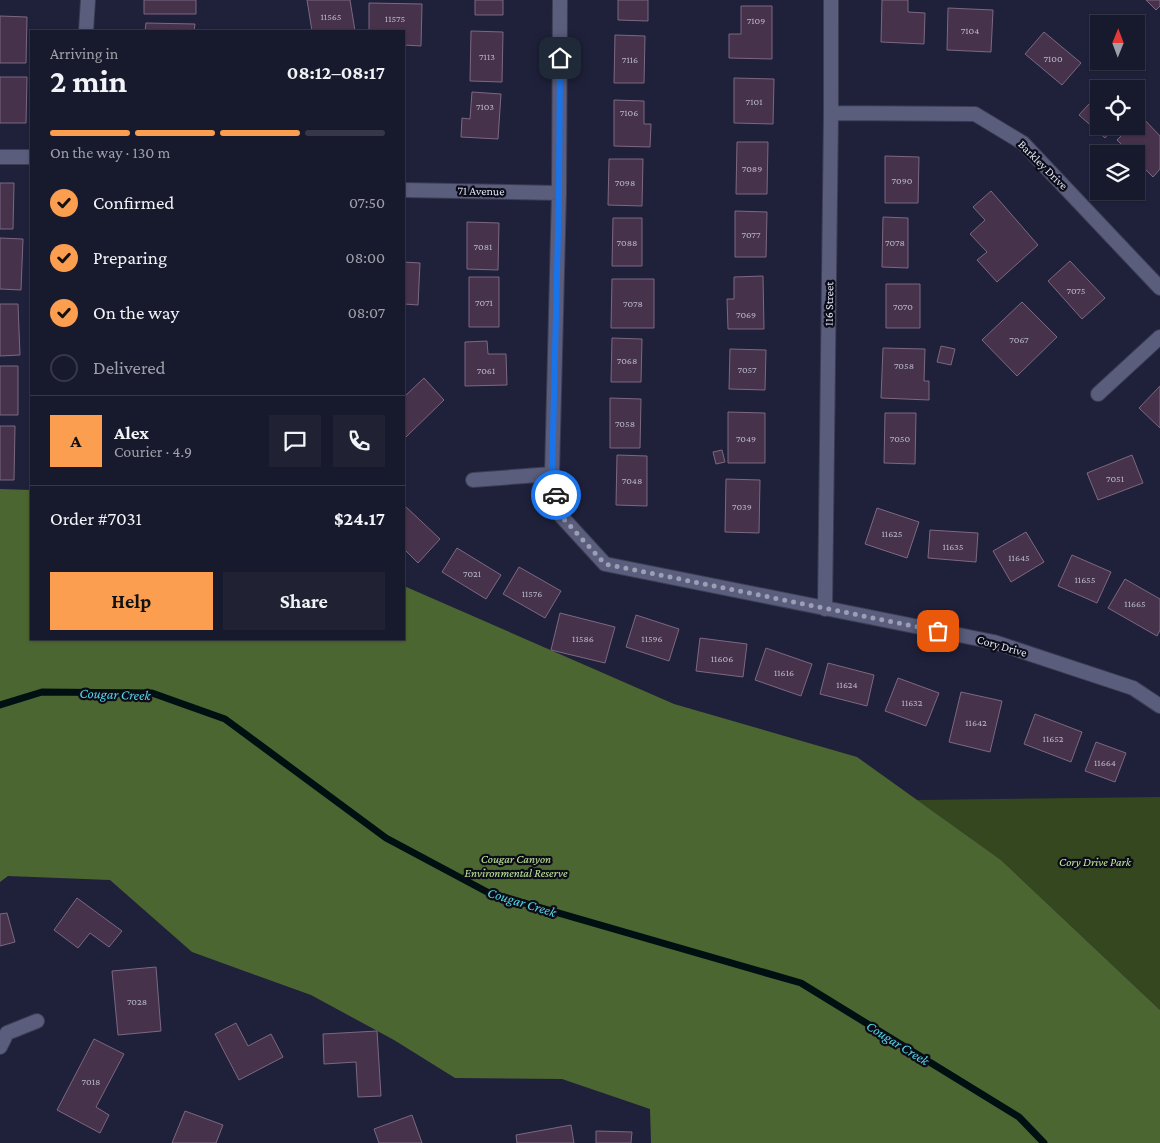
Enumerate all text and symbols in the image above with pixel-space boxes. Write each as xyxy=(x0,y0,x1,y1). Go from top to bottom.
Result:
house number: 11565 xyxy=(320,11,342,22)
house number: 11575 xyxy=(385,13,405,24)
house number: 7109 xyxy=(747,15,765,26)
north arrow xyxy=(1090,15,1145,70)
map controls xyxy=(1090,15,1145,200)
house number: 7104 xyxy=(961,25,979,36)
pin xyxy=(539,37,581,79)
icon: home xyxy=(546,44,574,72)
text: Arriving in xyxy=(50,45,118,62)
house number: 7113 xyxy=(479,51,495,62)
house number: 7100 xyxy=(1043,53,1063,64)
house number: 7116 xyxy=(622,54,638,65)
text: 08:12–08:17 xyxy=(287,62,385,83)
text: 2 min xyxy=(50,63,127,99)
button: locate xyxy=(1090,80,1145,135)
house number: 7101 xyxy=(746,96,762,107)
house number: 7103 xyxy=(476,101,494,112)
house number: 7106 xyxy=(620,107,638,118)
street label: Barkley Drive xyxy=(1015,137,1071,193)
text: On the way · 130 m xyxy=(50,144,170,161)
button: layers xyxy=(1090,145,1145,200)
house number: 7089 xyxy=(742,163,762,174)
house number: 7090 xyxy=(892,175,913,186)
house number: 7098 xyxy=(615,177,635,188)
street label: 71 Avenue xyxy=(457,184,505,198)
icon: check xyxy=(50,189,78,217)
text: Confirmed xyxy=(93,192,174,213)
text: 07:50 xyxy=(349,194,385,211)
house number: 7077 xyxy=(741,229,761,240)
house number: 7088 xyxy=(617,237,637,248)
house number: 7078 xyxy=(885,237,905,248)
house number: 7081 xyxy=(474,241,492,252)
icon: check xyxy=(50,244,78,272)
text: Preparing xyxy=(93,247,167,268)
text: 08:00 xyxy=(346,249,385,266)
street label: 116 Street xyxy=(822,281,836,326)
house number: 7075 xyxy=(1066,285,1086,296)
house number: 7071 xyxy=(475,297,493,308)
house number: 7078 xyxy=(623,298,643,309)
icon: check xyxy=(50,299,78,327)
house number: 7070 xyxy=(893,301,913,312)
text: On the way xyxy=(93,302,179,323)
text: 08:07 xyxy=(348,304,385,321)
house number: 7069 xyxy=(736,309,756,320)
house number: 7067 xyxy=(1009,334,1029,345)
house number: 7068 xyxy=(617,355,637,366)
text: Delivered xyxy=(93,357,166,378)
house number: 7058 xyxy=(894,360,914,371)
house number: 7057 xyxy=(737,364,757,375)
house number: 7061 xyxy=(477,365,495,376)
button: chat xyxy=(269,415,321,467)
button: phone xyxy=(333,415,385,467)
house number: 7058 xyxy=(615,418,635,429)
text: Alex xyxy=(114,422,149,443)
text: A xyxy=(70,430,82,451)
house number: 7049 xyxy=(736,433,756,444)
house number: 7050 xyxy=(890,433,911,444)
text: Courier · 4.9 xyxy=(114,443,192,460)
courier xyxy=(531,470,581,520)
house number: 7051 xyxy=(1106,473,1124,484)
house number: 7048 xyxy=(622,475,642,486)
icon: car xyxy=(542,481,570,509)
house number: 7039 xyxy=(732,501,752,512)
text: Order #7031 xyxy=(50,508,142,529)
text: $24.17 xyxy=(334,508,385,529)
house number: 11625 xyxy=(881,528,903,539)
house number: 11635 xyxy=(943,541,964,552)
house number: 11645 xyxy=(1008,552,1030,563)
house number: 7021 xyxy=(463,568,481,579)
button: Help xyxy=(50,572,213,630)
button: Share xyxy=(223,572,385,630)
house number: 11655 xyxy=(1075,574,1096,585)
house number: 11576 xyxy=(522,588,542,599)
house number: 11665 xyxy=(1124,598,1146,609)
pin xyxy=(917,610,959,652)
icon: bag xyxy=(924,617,952,645)
street label: Cory Drive xyxy=(975,632,1029,660)
house number: 11586 xyxy=(572,633,594,644)
house number: 11596 xyxy=(641,633,663,644)
house number: 11606 xyxy=(711,653,733,664)
house number: 11616 xyxy=(774,667,794,678)
house number: 11624 xyxy=(836,679,858,690)
water label: Cougar Creek xyxy=(79,685,152,703)
house number: 11632 xyxy=(902,697,923,708)
house number: 11642 xyxy=(965,717,987,728)
house number: 11652 xyxy=(1043,733,1064,744)
house number: 11664 xyxy=(1094,757,1116,768)
park label: Cougar Canyon Environmental Reserve xyxy=(465,852,568,880)
park label: Cory Drive Park xyxy=(1059,855,1132,869)
water label: Cougar Creek xyxy=(486,884,559,920)
house number: 7028 xyxy=(127,996,147,1007)
water label: Cougar Creek xyxy=(864,1017,933,1069)
house number: 7018 xyxy=(82,1076,100,1087)

